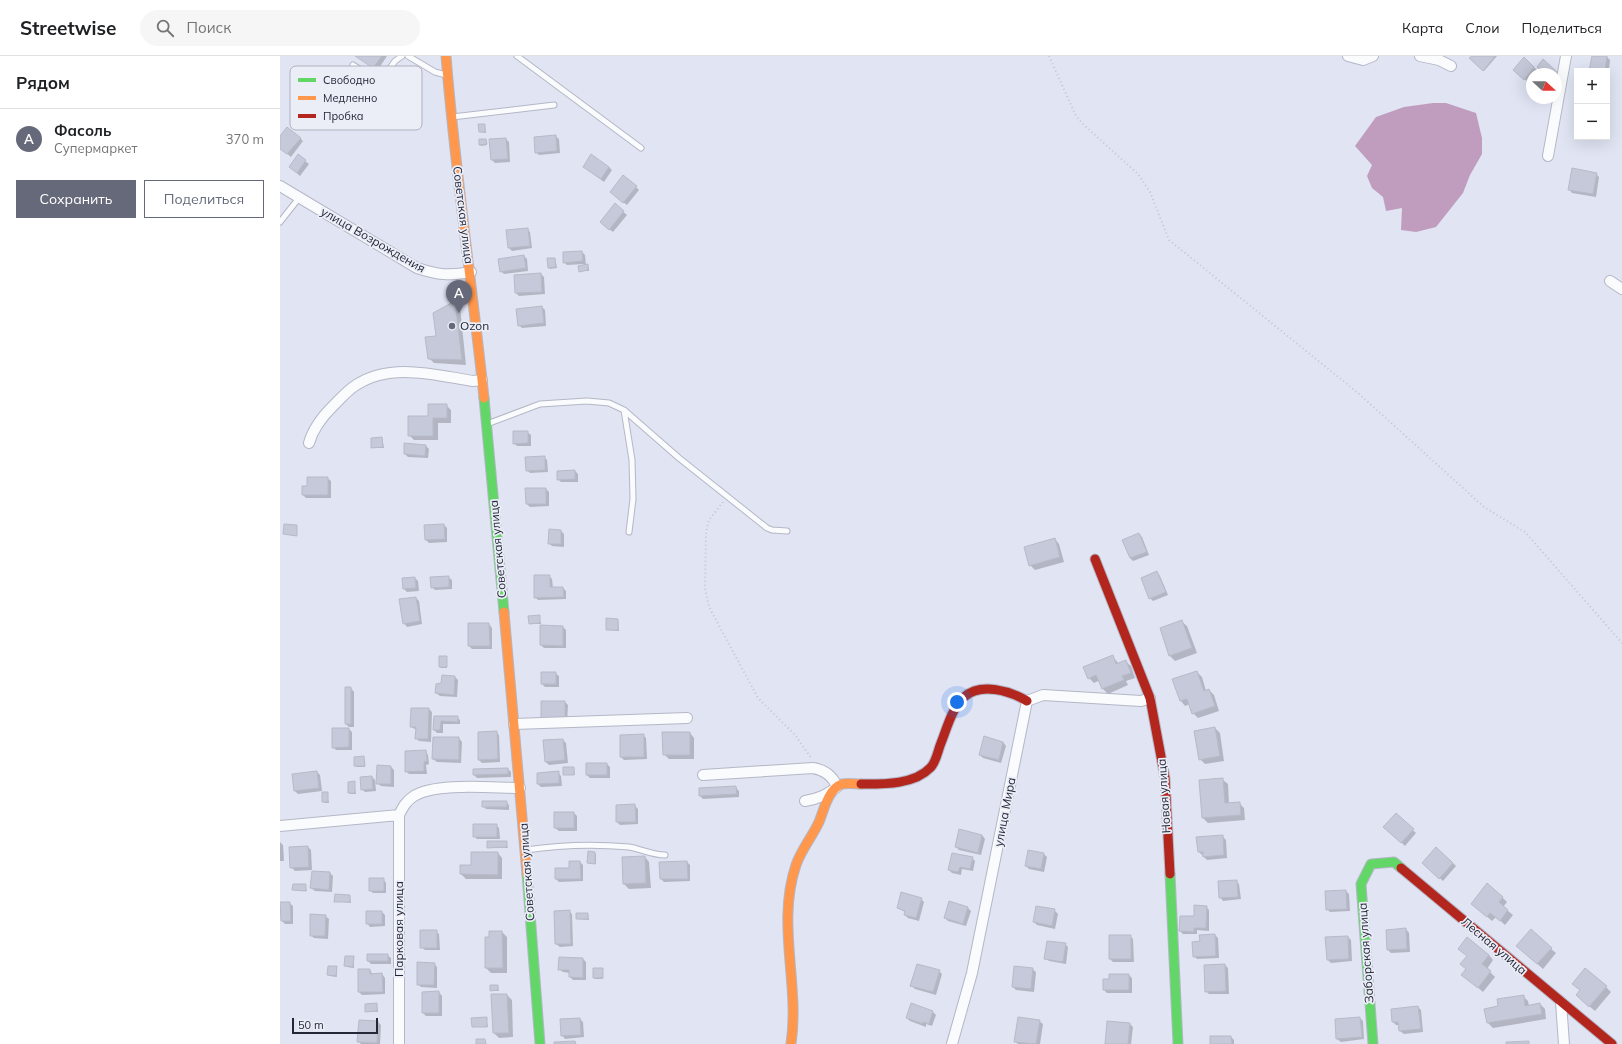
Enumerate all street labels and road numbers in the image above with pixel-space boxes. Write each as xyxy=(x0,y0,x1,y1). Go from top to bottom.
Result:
street label: Советская улица xyxy=(450,165,477,265)
street label: улица Возрождения xyxy=(318,204,428,276)
street label: Советская улица xyxy=(486,499,509,599)
street label: Новая улица xyxy=(1153,758,1174,834)
street label: улица Мира xyxy=(990,776,1019,848)
street label: Советская улица xyxy=(516,822,537,922)
street label: Парковая улица xyxy=(391,881,406,977)
street label: Заборская улица xyxy=(1354,902,1377,1004)
street label: Лесная улица xyxy=(1458,914,1530,977)

